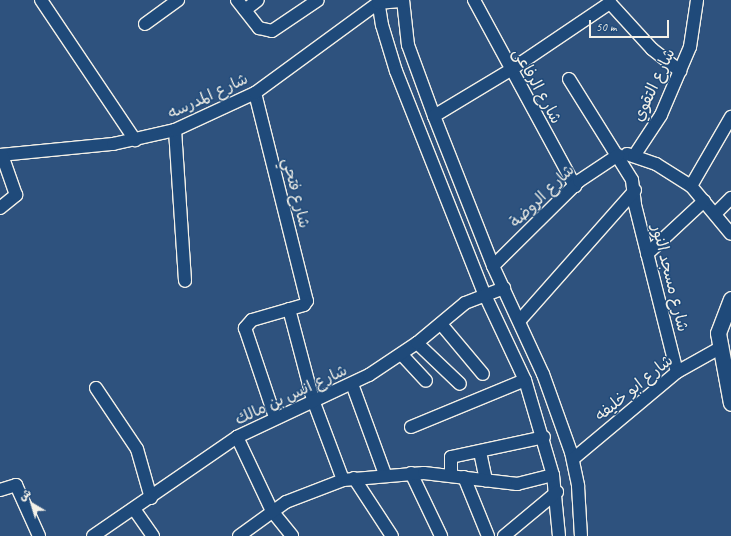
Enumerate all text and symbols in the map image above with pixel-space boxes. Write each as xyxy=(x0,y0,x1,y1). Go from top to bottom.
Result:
scale bar xyxy=(591,12,671,38)
text: 50 m xyxy=(596,19,616,35)
street label: شارع الرفاعى xyxy=(508,45,566,127)
street label: شارع التقوي xyxy=(629,46,679,124)
street label: شارع المدرسه xyxy=(165,69,251,123)
street label: شارع فتحي xyxy=(278,156,314,230)
street label: شارع الروضة xyxy=(506,161,578,231)
street label: شارع مسجد النور xyxy=(647,222,693,334)
street label: شارع ابو خليفه xyxy=(591,351,677,425)
street label: شارع انس بن مالك xyxy=(232,361,350,429)
north arrow xyxy=(12,484,52,524)
text: ش xyxy=(16,485,34,504)

